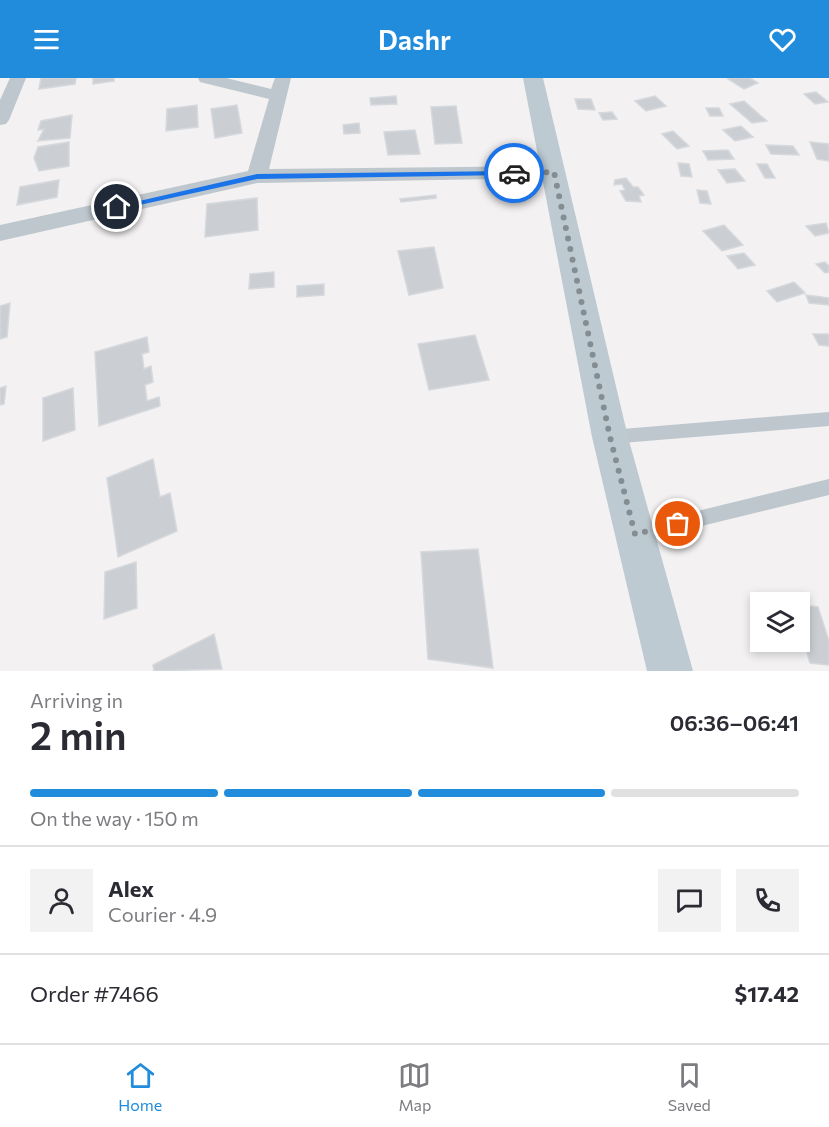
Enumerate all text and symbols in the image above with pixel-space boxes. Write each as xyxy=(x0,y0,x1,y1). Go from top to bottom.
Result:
icon: menu xyxy=(30,23,63,56)
text: Dashr xyxy=(378,23,451,56)
icon: heart xyxy=(766,23,799,56)
courier xyxy=(484,143,544,203)
icon: car xyxy=(498,157,531,190)
pin xyxy=(91,181,142,232)
icon: home xyxy=(100,190,133,223)
pin xyxy=(652,498,703,549)
icon: bag xyxy=(661,507,694,540)
map controls xyxy=(750,592,810,652)
button: layers xyxy=(750,592,810,652)
text: Arriving in xyxy=(30,688,123,712)
text: 06:36–06:41 xyxy=(670,709,799,736)
text: 2 min xyxy=(30,710,127,758)
text: On the way · 150 m xyxy=(30,806,199,830)
button: person xyxy=(30,869,93,932)
button: chat xyxy=(658,869,721,932)
button: phone xyxy=(736,869,799,932)
text: Alex xyxy=(108,875,154,902)
text: Courier · 4.9 xyxy=(108,902,217,926)
text: Order #7466 xyxy=(30,980,159,1007)
text: $17.42 xyxy=(735,980,799,1007)
tab: Home xyxy=(118,1059,162,1114)
tab: Map xyxy=(398,1059,431,1114)
tab: Saved xyxy=(668,1059,711,1114)

